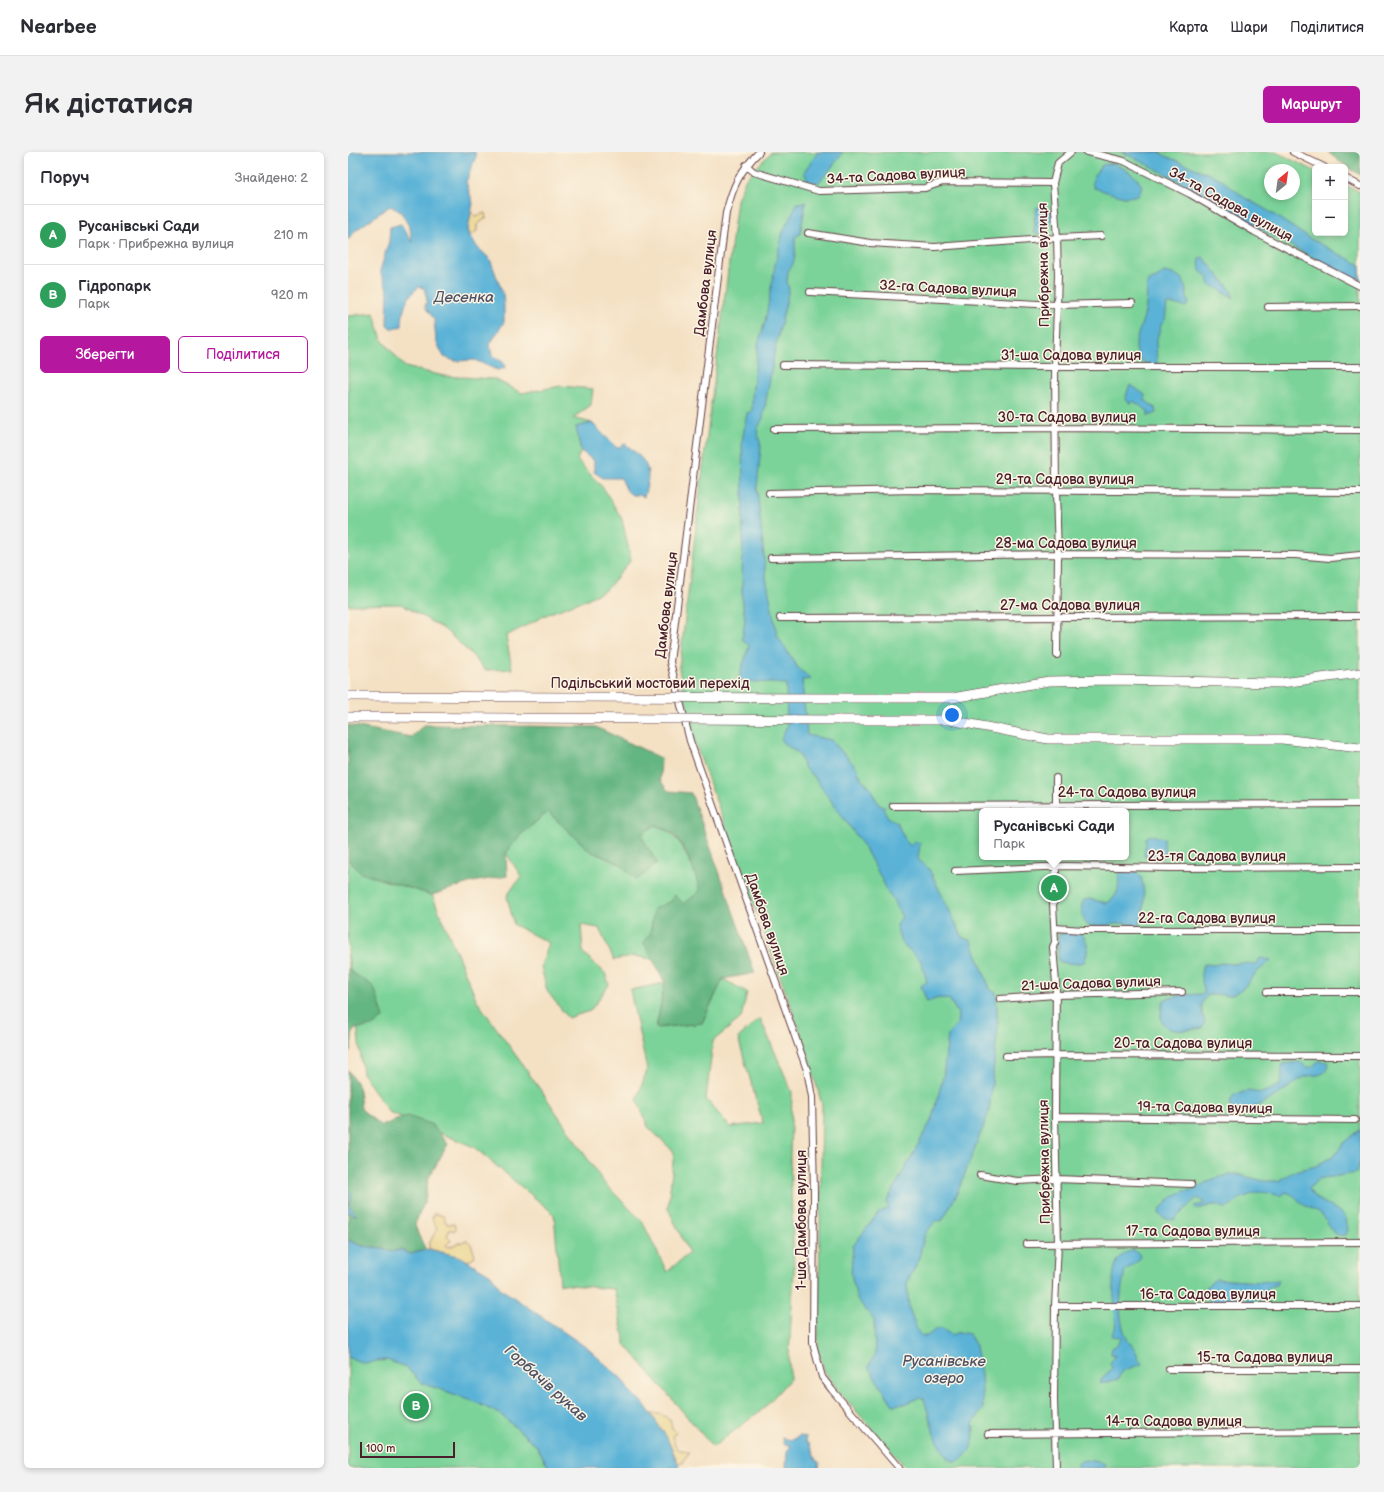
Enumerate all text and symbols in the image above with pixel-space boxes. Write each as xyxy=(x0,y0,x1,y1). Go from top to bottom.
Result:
text: Nearbee xyxy=(20,16,97,39)
text: Карта xyxy=(1169,19,1208,36)
text: Шари xyxy=(1230,19,1268,36)
text: Поділитися xyxy=(1290,19,1364,36)
button: Маршрут xyxy=(1263,86,1360,123)
text: Як дістатися xyxy=(24,88,193,121)
street label: 34-та Садова вулиця xyxy=(826,163,966,188)
street label: 34-та Садова вулиця xyxy=(1166,163,1296,246)
north arrow xyxy=(1264,164,1300,200)
map controls xyxy=(1312,164,1348,236)
button: + xyxy=(1312,164,1348,200)
text: Поруч xyxy=(40,168,90,188)
text: Знайдено: 2 xyxy=(235,170,308,186)
button: − xyxy=(1312,200,1348,236)
street label: Прибрежна вулиця xyxy=(1034,202,1053,328)
text: Русанівські Сади xyxy=(78,217,199,236)
text: A xyxy=(49,227,57,243)
text: 210 m xyxy=(274,227,308,243)
street label: Дамбова вулиця xyxy=(691,229,721,337)
text: Парк · Прибрежна вулиця xyxy=(78,236,234,252)
street label: 32-га Садова вулиця xyxy=(879,276,1017,301)
text: Гідропарк xyxy=(78,277,151,296)
text: B xyxy=(48,287,58,303)
text: 920 m xyxy=(271,287,308,303)
water label: Десенка xyxy=(433,288,494,307)
text: Парк xyxy=(78,296,110,312)
button: Зберегти xyxy=(40,336,170,373)
button: Поділитися xyxy=(178,336,308,373)
street label: 31-ша Садова вулиця xyxy=(1001,347,1141,364)
street label: 30-та Садова вулиця xyxy=(998,409,1137,426)
street label: 29-та Садова вулиця xyxy=(996,471,1134,488)
street label: 28-ма Садова вулиця xyxy=(995,535,1137,552)
street label: Дамбова вулиця xyxy=(652,551,682,659)
street label: 27-ма Садова вулиця xyxy=(1000,597,1140,614)
street label: Подільський мостовий перехід xyxy=(551,675,750,692)
your location xyxy=(942,705,962,725)
street label: 24-та Садова вулиця xyxy=(1058,784,1196,801)
popup xyxy=(979,808,1129,860)
text: Русанівські Сади xyxy=(993,817,1115,836)
text: Парк xyxy=(993,836,1025,852)
street label: 23-тя Садова вулиця xyxy=(1148,848,1286,865)
street label: Дамбова вулиця xyxy=(742,871,793,978)
pin: A xyxy=(1041,873,1067,903)
street label: 22-га Садова вулиця xyxy=(1138,910,1276,927)
street label: 21-ша Садова вулиця xyxy=(1021,973,1161,994)
street label: 20-та Садова вулиця xyxy=(1114,1035,1252,1052)
street label: 19-та Садова вулиця xyxy=(1137,1098,1273,1117)
street label: Прибрежна вулиця xyxy=(1035,1099,1054,1225)
street label: 1-ша Дамбова вулиця xyxy=(793,1149,810,1290)
street label: 17-та Садова вулиця xyxy=(1126,1223,1260,1240)
street label: 16-та Садова вулиця xyxy=(1140,1286,1276,1303)
water label: Горбачів рукав xyxy=(500,1341,591,1426)
street label: 15-та Садова вулиця xyxy=(1197,1349,1333,1366)
water label: Русанівське озеро xyxy=(902,1352,987,1388)
pin: B xyxy=(403,1391,429,1421)
street label: 14-та Садова вулиця xyxy=(1106,1413,1242,1430)
scale bar xyxy=(360,1440,455,1459)
text: 100 m xyxy=(366,1442,395,1455)

